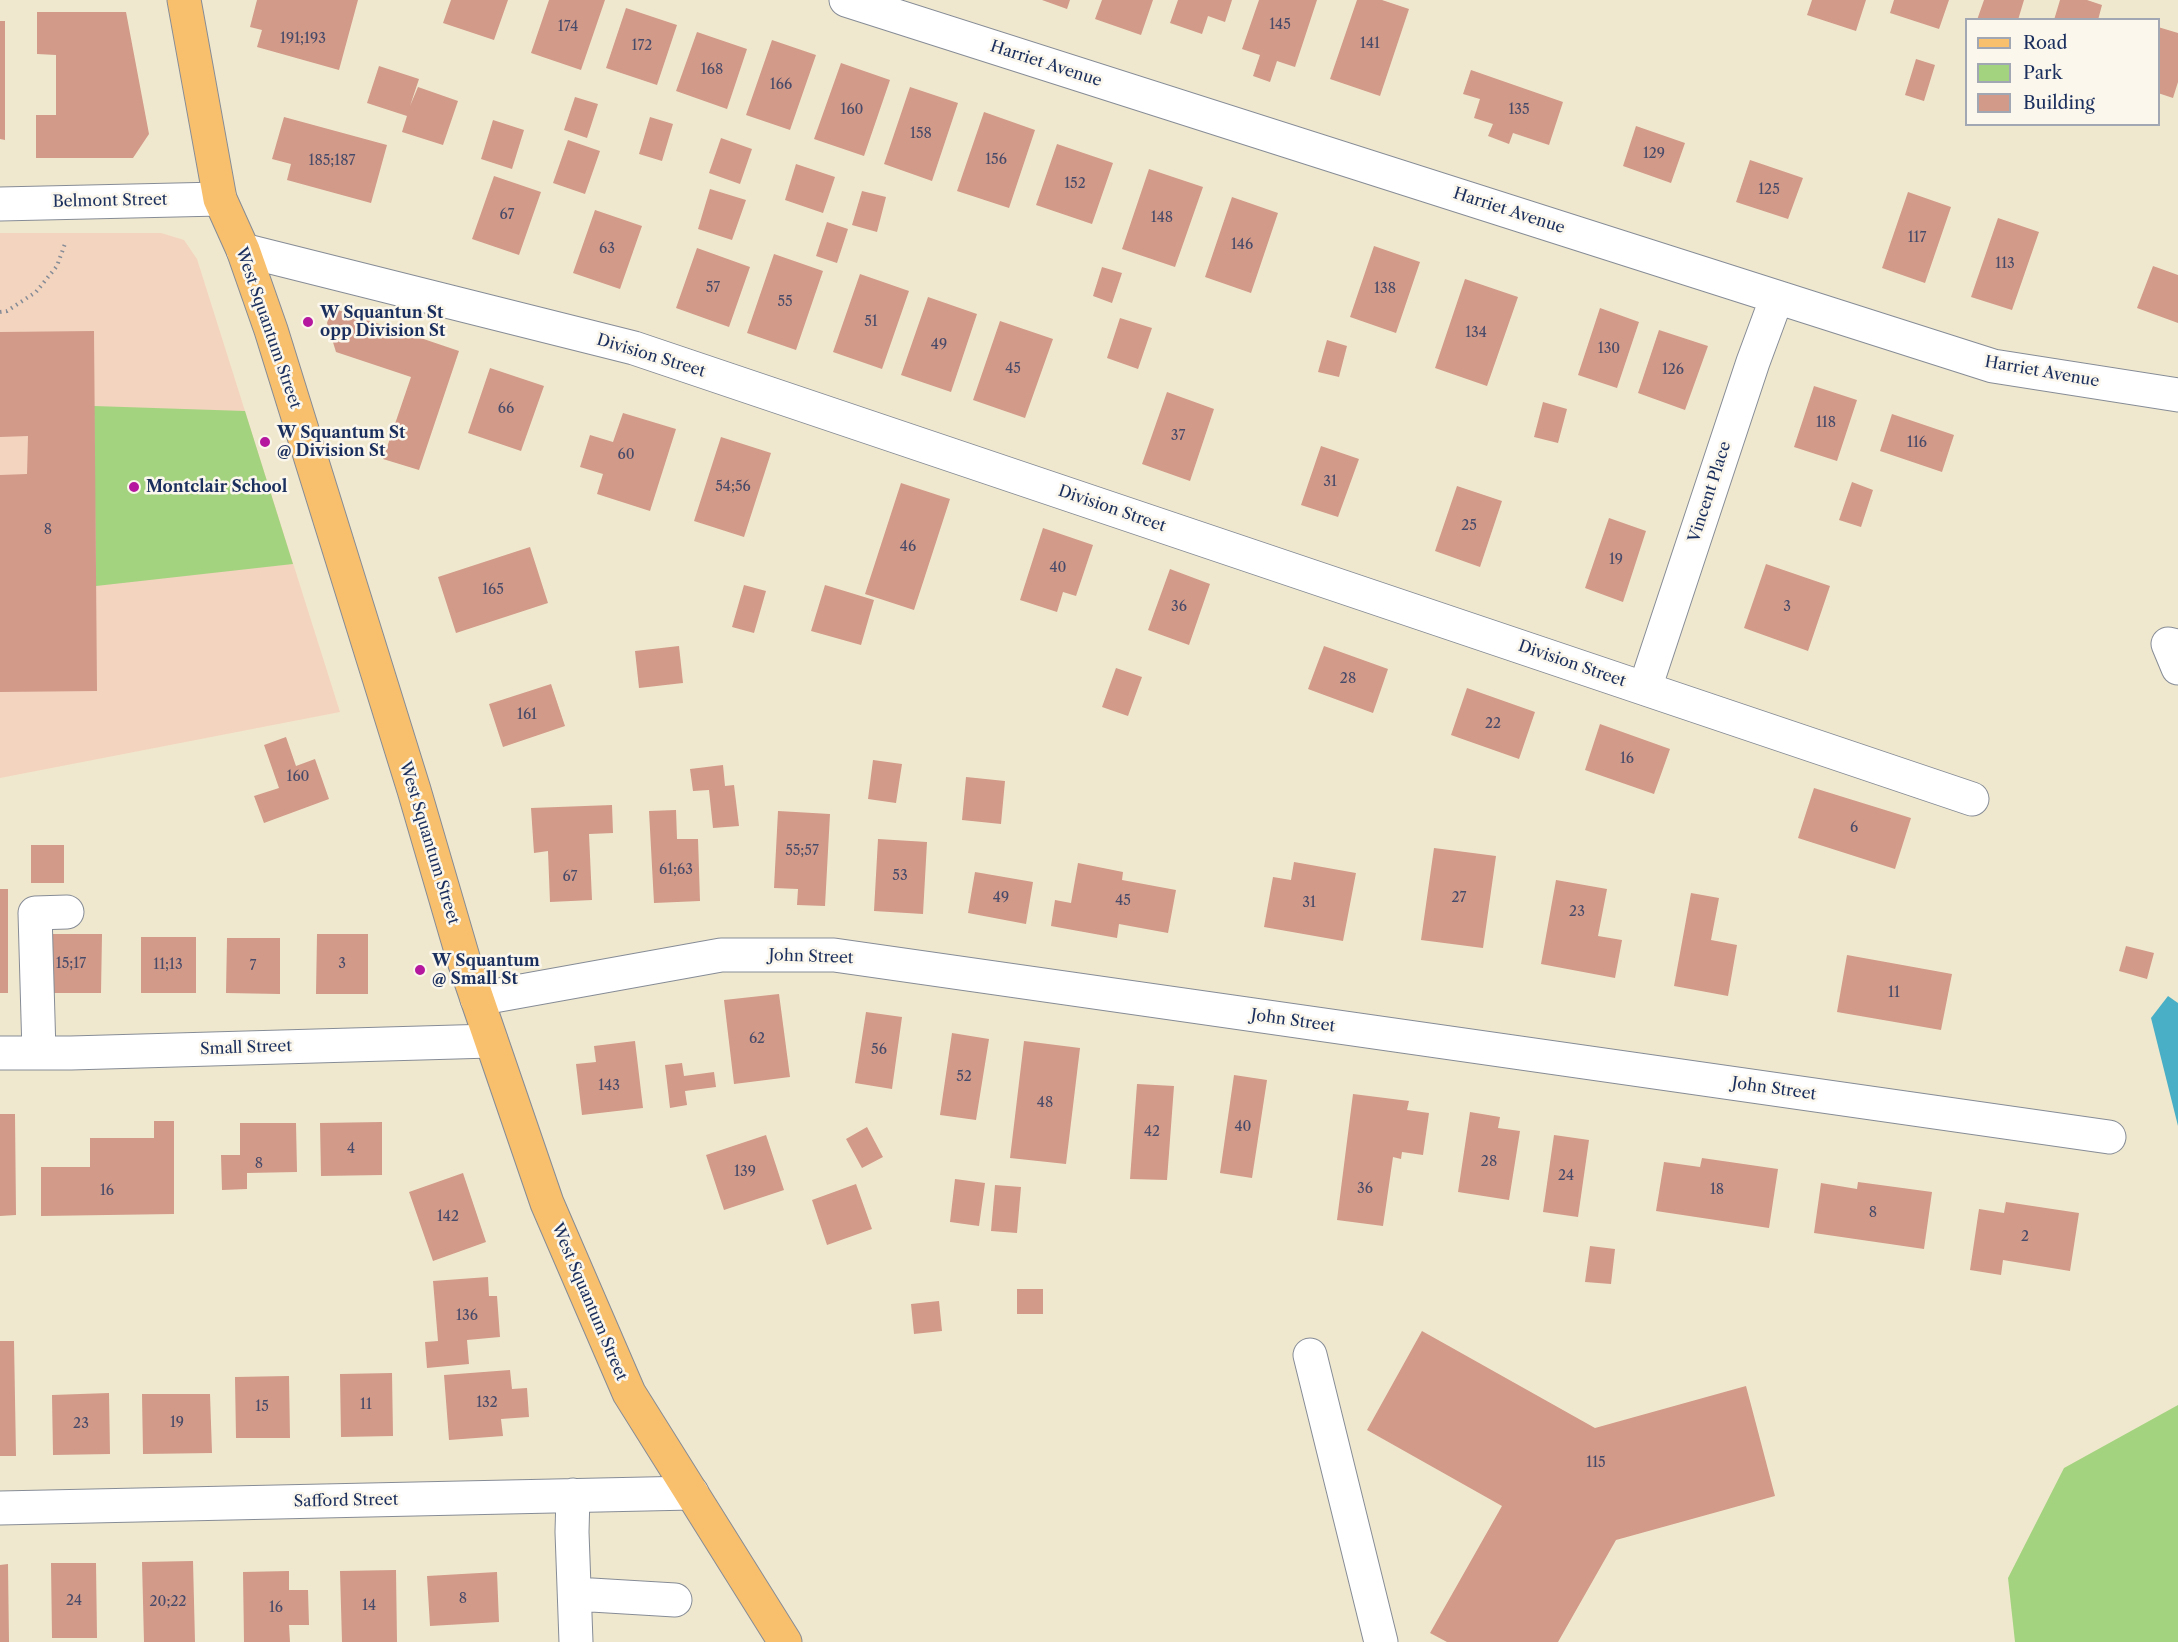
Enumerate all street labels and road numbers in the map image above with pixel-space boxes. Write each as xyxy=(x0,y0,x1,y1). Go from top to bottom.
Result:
street label: Harriet Avenue xyxy=(988,37,1104,91)
street label: Harriet Avenue xyxy=(1451,184,1567,238)
street label: Belmont Street xyxy=(52,190,168,212)
street label: West Squantum Street xyxy=(231,245,305,411)
street label: Division Street xyxy=(594,330,708,382)
street label: Harriet Avenue xyxy=(1983,352,2101,392)
street label: Vincent Place xyxy=(1685,439,1735,545)
street label: Division Street xyxy=(1056,482,1168,536)
street label: Division Street xyxy=(1516,637,1628,691)
street label: West Squantum Street xyxy=(395,759,463,927)
street label: John Street xyxy=(768,946,854,968)
street label: John Street xyxy=(1250,1006,1336,1036)
street label: Small Street xyxy=(200,1037,292,1059)
street label: John Street xyxy=(1731,1074,1817,1104)
street label: West Squantum Street xyxy=(547,1220,631,1384)
street label: Safford Street xyxy=(294,1490,398,1512)

